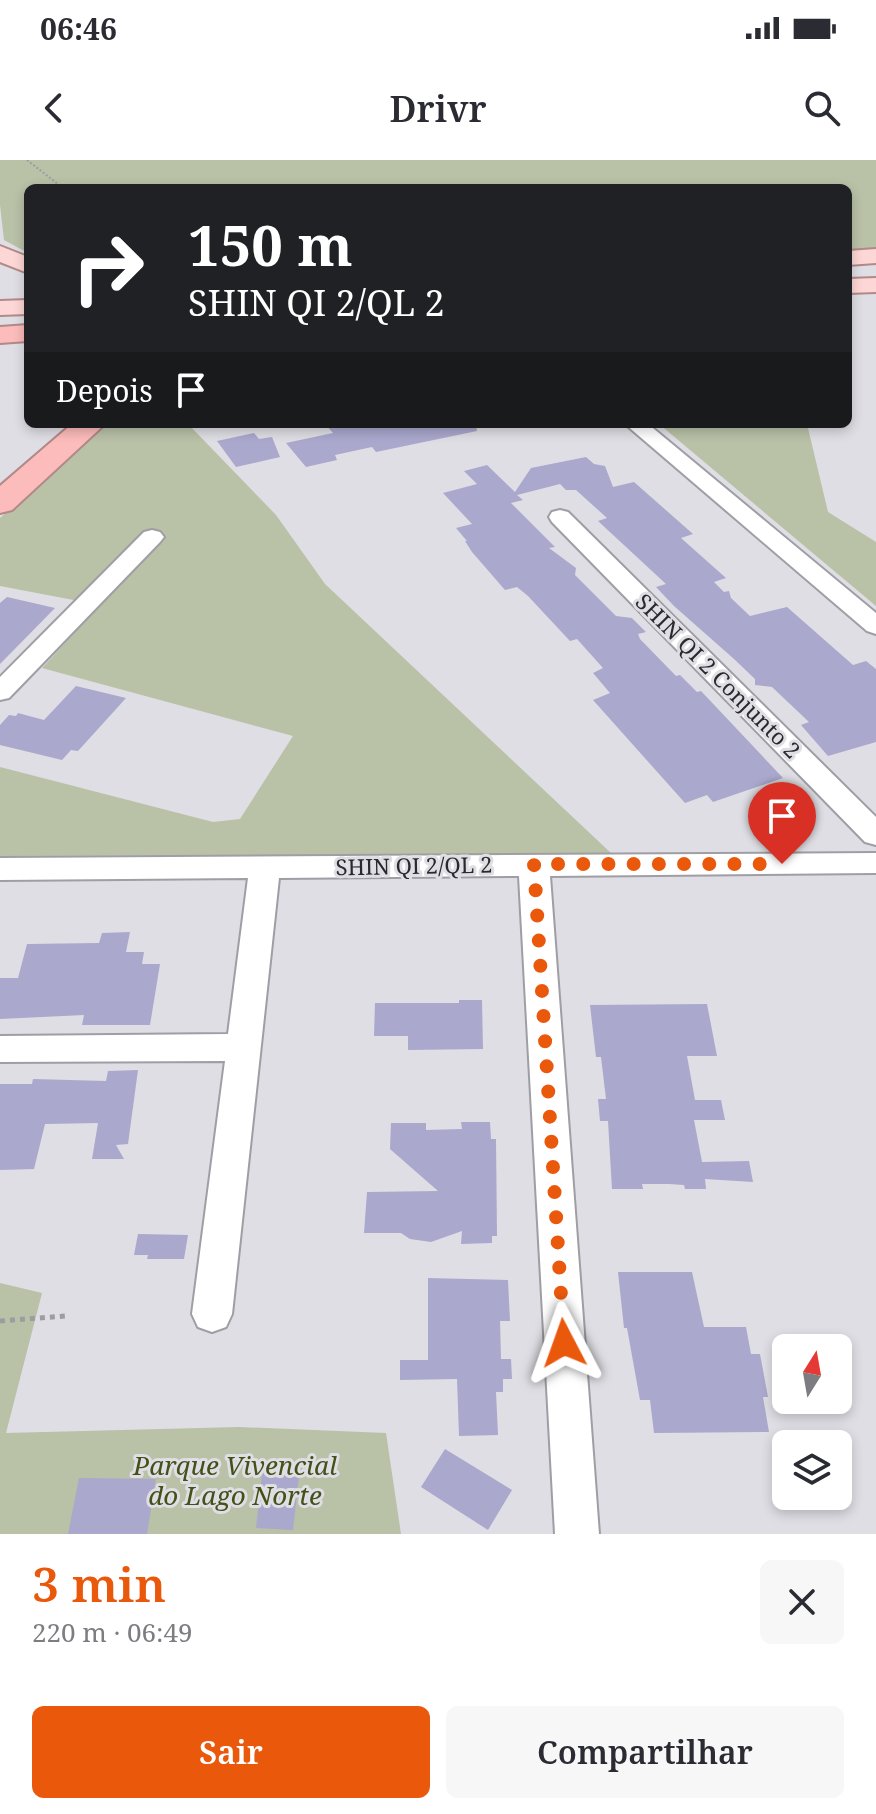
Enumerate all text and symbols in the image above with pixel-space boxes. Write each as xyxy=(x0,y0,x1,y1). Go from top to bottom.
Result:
text: 06:46 xyxy=(40,8,117,49)
text: Drivr xyxy=(390,84,486,133)
icon: back xyxy=(32,86,76,130)
icon: search xyxy=(800,86,844,130)
text: 150 m xyxy=(188,206,353,282)
icon: right xyxy=(56,216,160,320)
text: SHIN QI 2/QL 2 xyxy=(188,278,445,327)
icon: arrive xyxy=(169,368,213,412)
text: Depois xyxy=(56,370,153,411)
street label: SHIN QI 2 Conjunto 2 xyxy=(630,586,808,764)
pin xyxy=(748,782,816,864)
icon: arrive xyxy=(760,794,804,838)
street label: SHIN QI 2/QL 2 xyxy=(335,849,493,881)
position arrow xyxy=(522,1301,606,1385)
north arrow xyxy=(772,1334,852,1414)
map controls xyxy=(772,1334,852,1510)
button: layers xyxy=(772,1430,852,1510)
park label: Parque Vivencial do Lago Norte xyxy=(132,1447,337,1513)
text: 3 min xyxy=(32,1551,166,1616)
button: close xyxy=(760,1560,844,1644)
text: 220 m · 06:49 xyxy=(32,1614,193,1650)
button: Sair xyxy=(32,1706,430,1798)
button: Compartilhar xyxy=(446,1706,844,1798)

